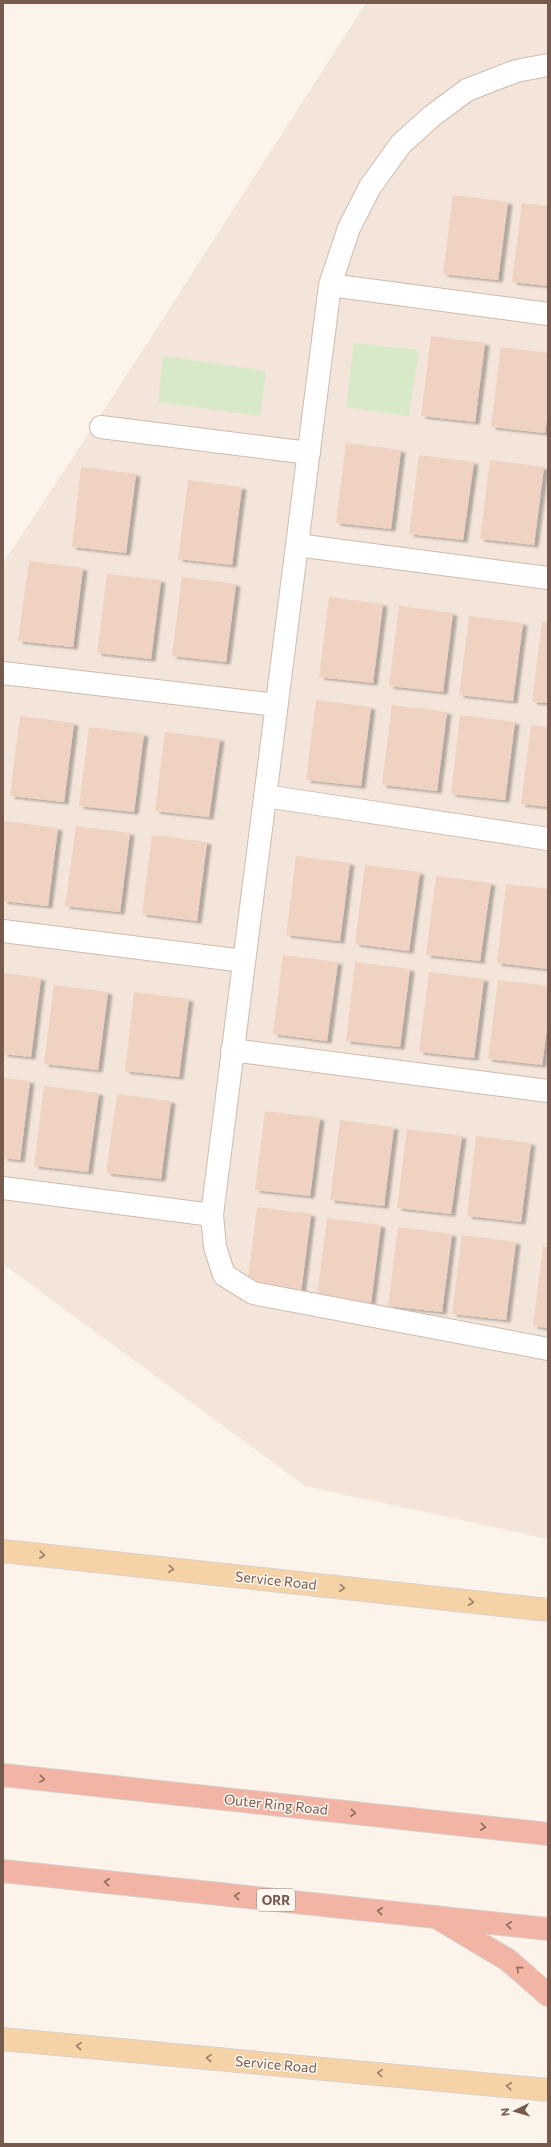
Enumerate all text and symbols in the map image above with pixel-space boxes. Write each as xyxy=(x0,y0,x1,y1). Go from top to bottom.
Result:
one-way arrow xyxy=(39,1550,45,1559)
one-way arrow xyxy=(168,1564,174,1573)
street label: Service Road xyxy=(235,1567,317,1593)
one-way arrow xyxy=(339,1583,345,1592)
one-way arrow xyxy=(468,1597,474,1606)
one-way arrow xyxy=(39,1774,45,1783)
street label: Outer Ring Road xyxy=(223,1790,329,1818)
one-way arrow xyxy=(350,1808,356,1817)
one-way arrow xyxy=(480,1822,486,1831)
one-way arrow xyxy=(104,1878,111,1887)
road number: ORR xyxy=(257,1889,295,1911)
one-way arrow xyxy=(234,1891,240,1900)
one-way arrow xyxy=(377,1907,383,1916)
one-way arrow xyxy=(506,1920,512,1929)
one-way arrow xyxy=(516,1967,523,1974)
one-way arrow xyxy=(76,2041,82,2050)
street label: Service Road xyxy=(235,2052,317,2076)
one-way arrow xyxy=(206,2053,212,2062)
one-way arrow xyxy=(377,2069,383,2078)
one-way arrow xyxy=(506,2082,512,2091)
north arrow xyxy=(495,2091,535,2131)
text: N xyxy=(498,2107,511,2117)

